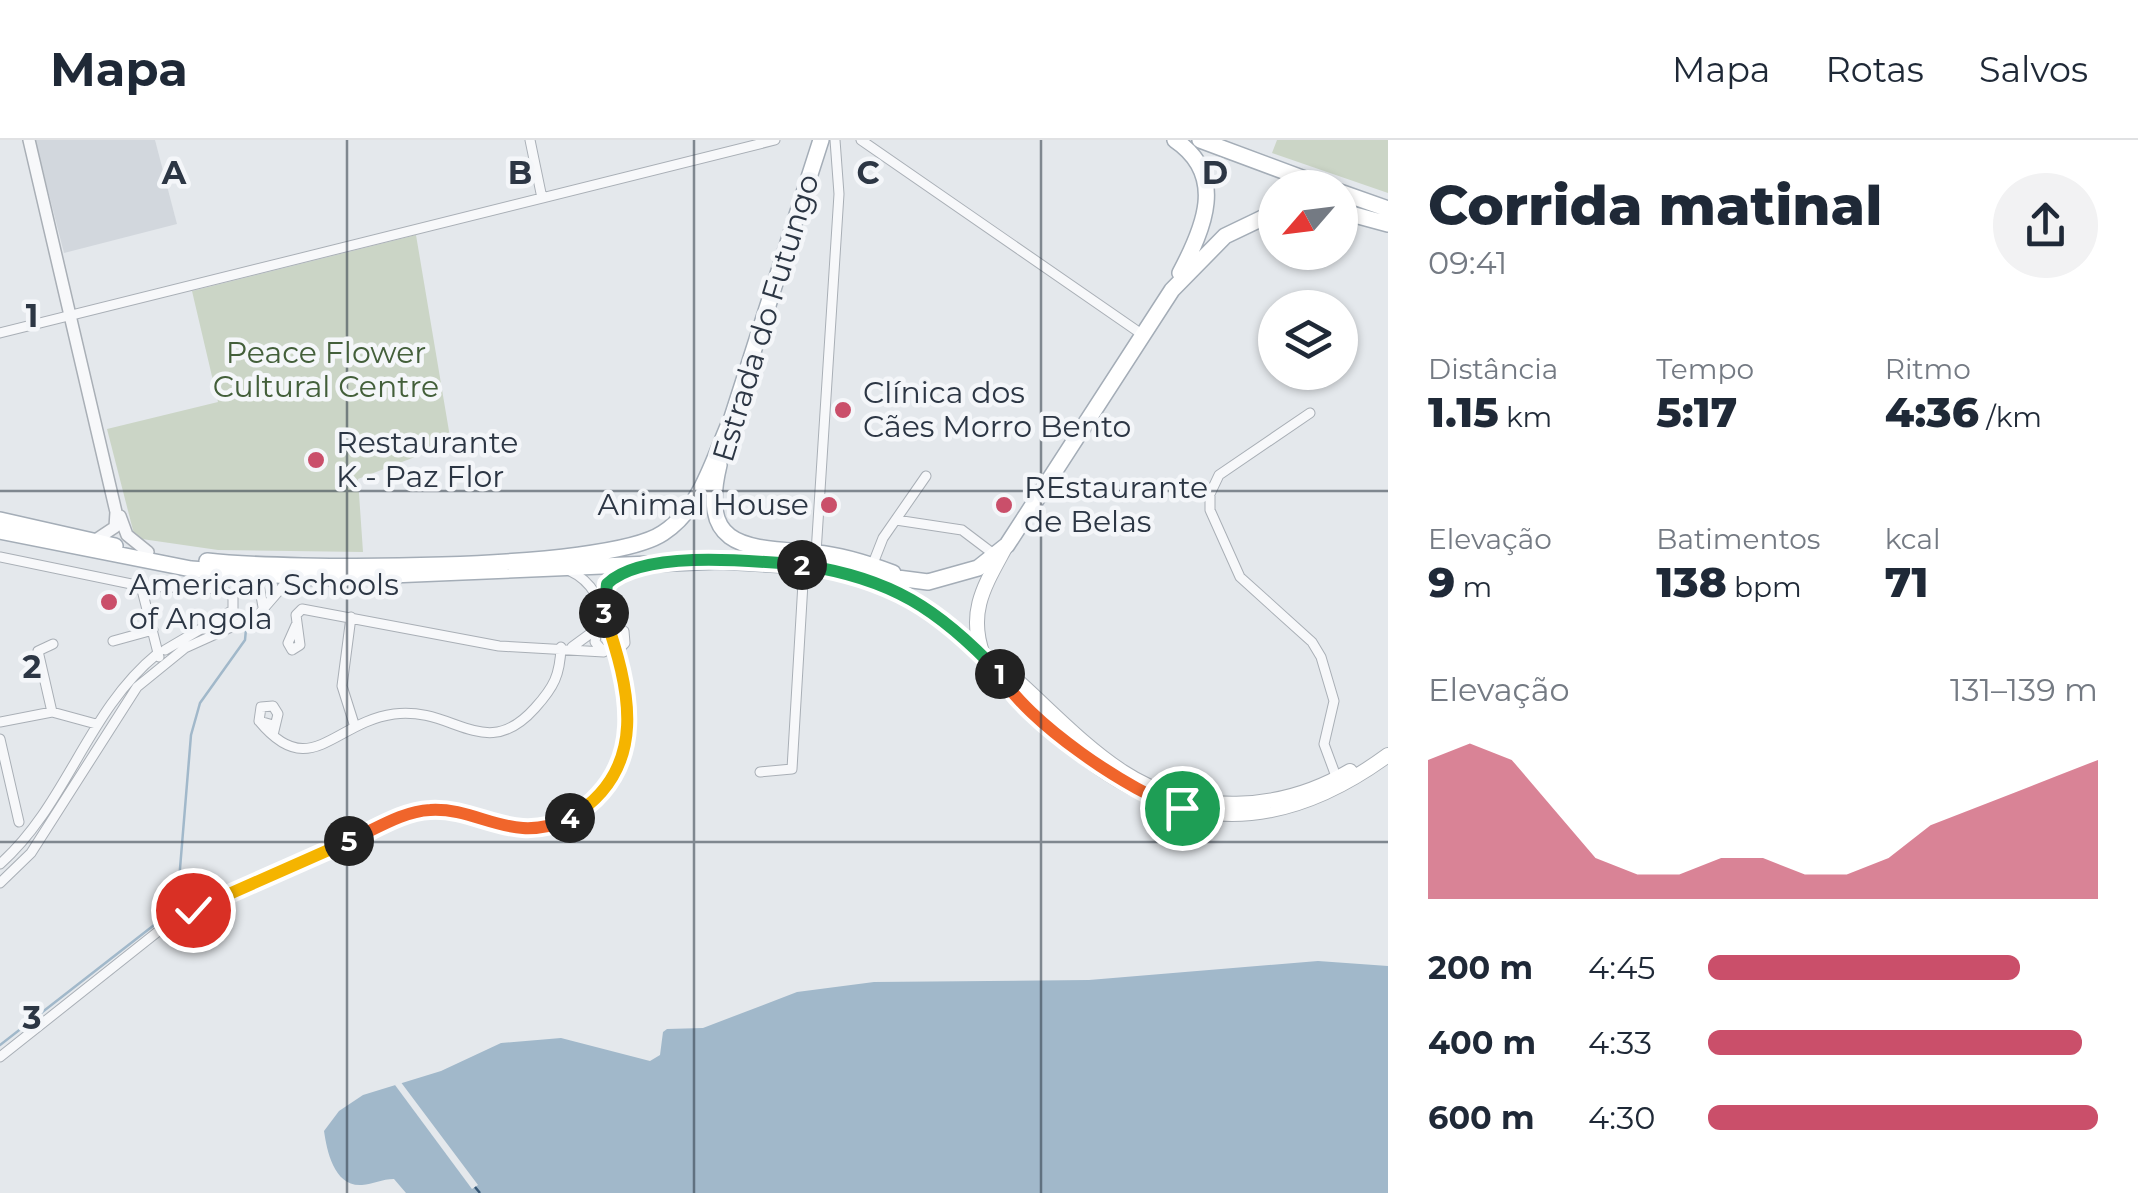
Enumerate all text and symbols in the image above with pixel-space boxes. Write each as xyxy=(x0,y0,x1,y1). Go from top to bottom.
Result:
text: Mapa xyxy=(50,40,188,98)
text: Mapa xyxy=(1672,48,1770,91)
text: Rotas xyxy=(1825,48,1924,91)
text: Salvos xyxy=(1979,48,2088,91)
text: A xyxy=(161,153,187,192)
text: B xyxy=(508,153,532,192)
text: C xyxy=(856,153,880,192)
text: D xyxy=(1202,153,1228,192)
street label: Estrada do Futungo xyxy=(704,170,827,466)
north arrow xyxy=(1258,170,1358,270)
map controls xyxy=(1258,170,1358,390)
text: Corrida matinal xyxy=(1428,172,1882,239)
button: share xyxy=(1993,173,2098,278)
text: 09:41 xyxy=(1428,243,1507,282)
button: layers xyxy=(1258,290,1358,390)
text: 1 xyxy=(26,296,38,335)
park label: Peace Flower Cultural Centre xyxy=(213,334,439,405)
text: Distância xyxy=(1428,352,1558,386)
text: Tempo xyxy=(1656,352,1754,386)
text: Ritmo xyxy=(1885,352,1971,386)
place label: Clínica dos Cães Morro Bento xyxy=(863,374,1131,445)
text: 1.15 xyxy=(1428,386,1499,438)
text: 5:17 xyxy=(1656,386,1737,438)
text: 4:36 xyxy=(1885,386,1979,438)
marker: Clínica dos Cães Morro Bento xyxy=(832,399,854,421)
text: km xyxy=(1499,400,1552,434)
text: /km xyxy=(1979,400,2042,434)
place label: Restaurante K - Paz Flor xyxy=(336,424,518,495)
marker: Restaurante K - Paz Flor xyxy=(305,449,327,471)
place label: REstaurante de Belas xyxy=(1024,469,1208,540)
place label: Animal House xyxy=(598,486,809,523)
marker: Animal House xyxy=(818,494,840,516)
marker: REstaurante de Belas xyxy=(993,494,1015,516)
text: Elevação xyxy=(1428,522,1552,556)
text: Batimentos xyxy=(1656,522,1820,556)
text: kcal xyxy=(1885,522,1941,556)
pin: 2 xyxy=(777,540,827,590)
text: 2 xyxy=(794,548,810,582)
text: 9 xyxy=(1428,556,1455,608)
text: 138 xyxy=(1656,556,1727,608)
text: 71 xyxy=(1885,556,1929,608)
place label: American Schools of Angola xyxy=(129,566,399,637)
text: m xyxy=(1455,570,1492,604)
text: bpm xyxy=(1727,570,1802,604)
pin: 3 xyxy=(579,588,629,638)
marker: American Schools of Angola xyxy=(98,591,120,613)
text: 3 xyxy=(596,596,612,630)
text: 2 xyxy=(23,647,41,686)
pin: 1 xyxy=(975,649,1025,699)
text: 1 xyxy=(995,657,1005,691)
text: Elevação xyxy=(1428,670,1570,709)
text: 131–139 m xyxy=(1950,670,2098,709)
pin xyxy=(1140,766,1225,851)
icon: arrive xyxy=(1155,781,1210,836)
pin: 4 xyxy=(545,793,595,843)
text: 4 xyxy=(560,801,580,835)
pin: 5 xyxy=(324,816,374,866)
text: 5 xyxy=(341,824,357,858)
pin xyxy=(151,868,236,953)
icon: check xyxy=(166,883,221,938)
text: 200 m xyxy=(1428,948,1533,987)
text: 4:45 xyxy=(1588,948,1655,987)
text: 3 xyxy=(22,998,41,1037)
text: 400 m xyxy=(1428,1023,1536,1062)
text: 4:33 xyxy=(1588,1023,1652,1062)
text: 600 m xyxy=(1428,1098,1534,1137)
text: 4:30 xyxy=(1588,1098,1655,1137)

